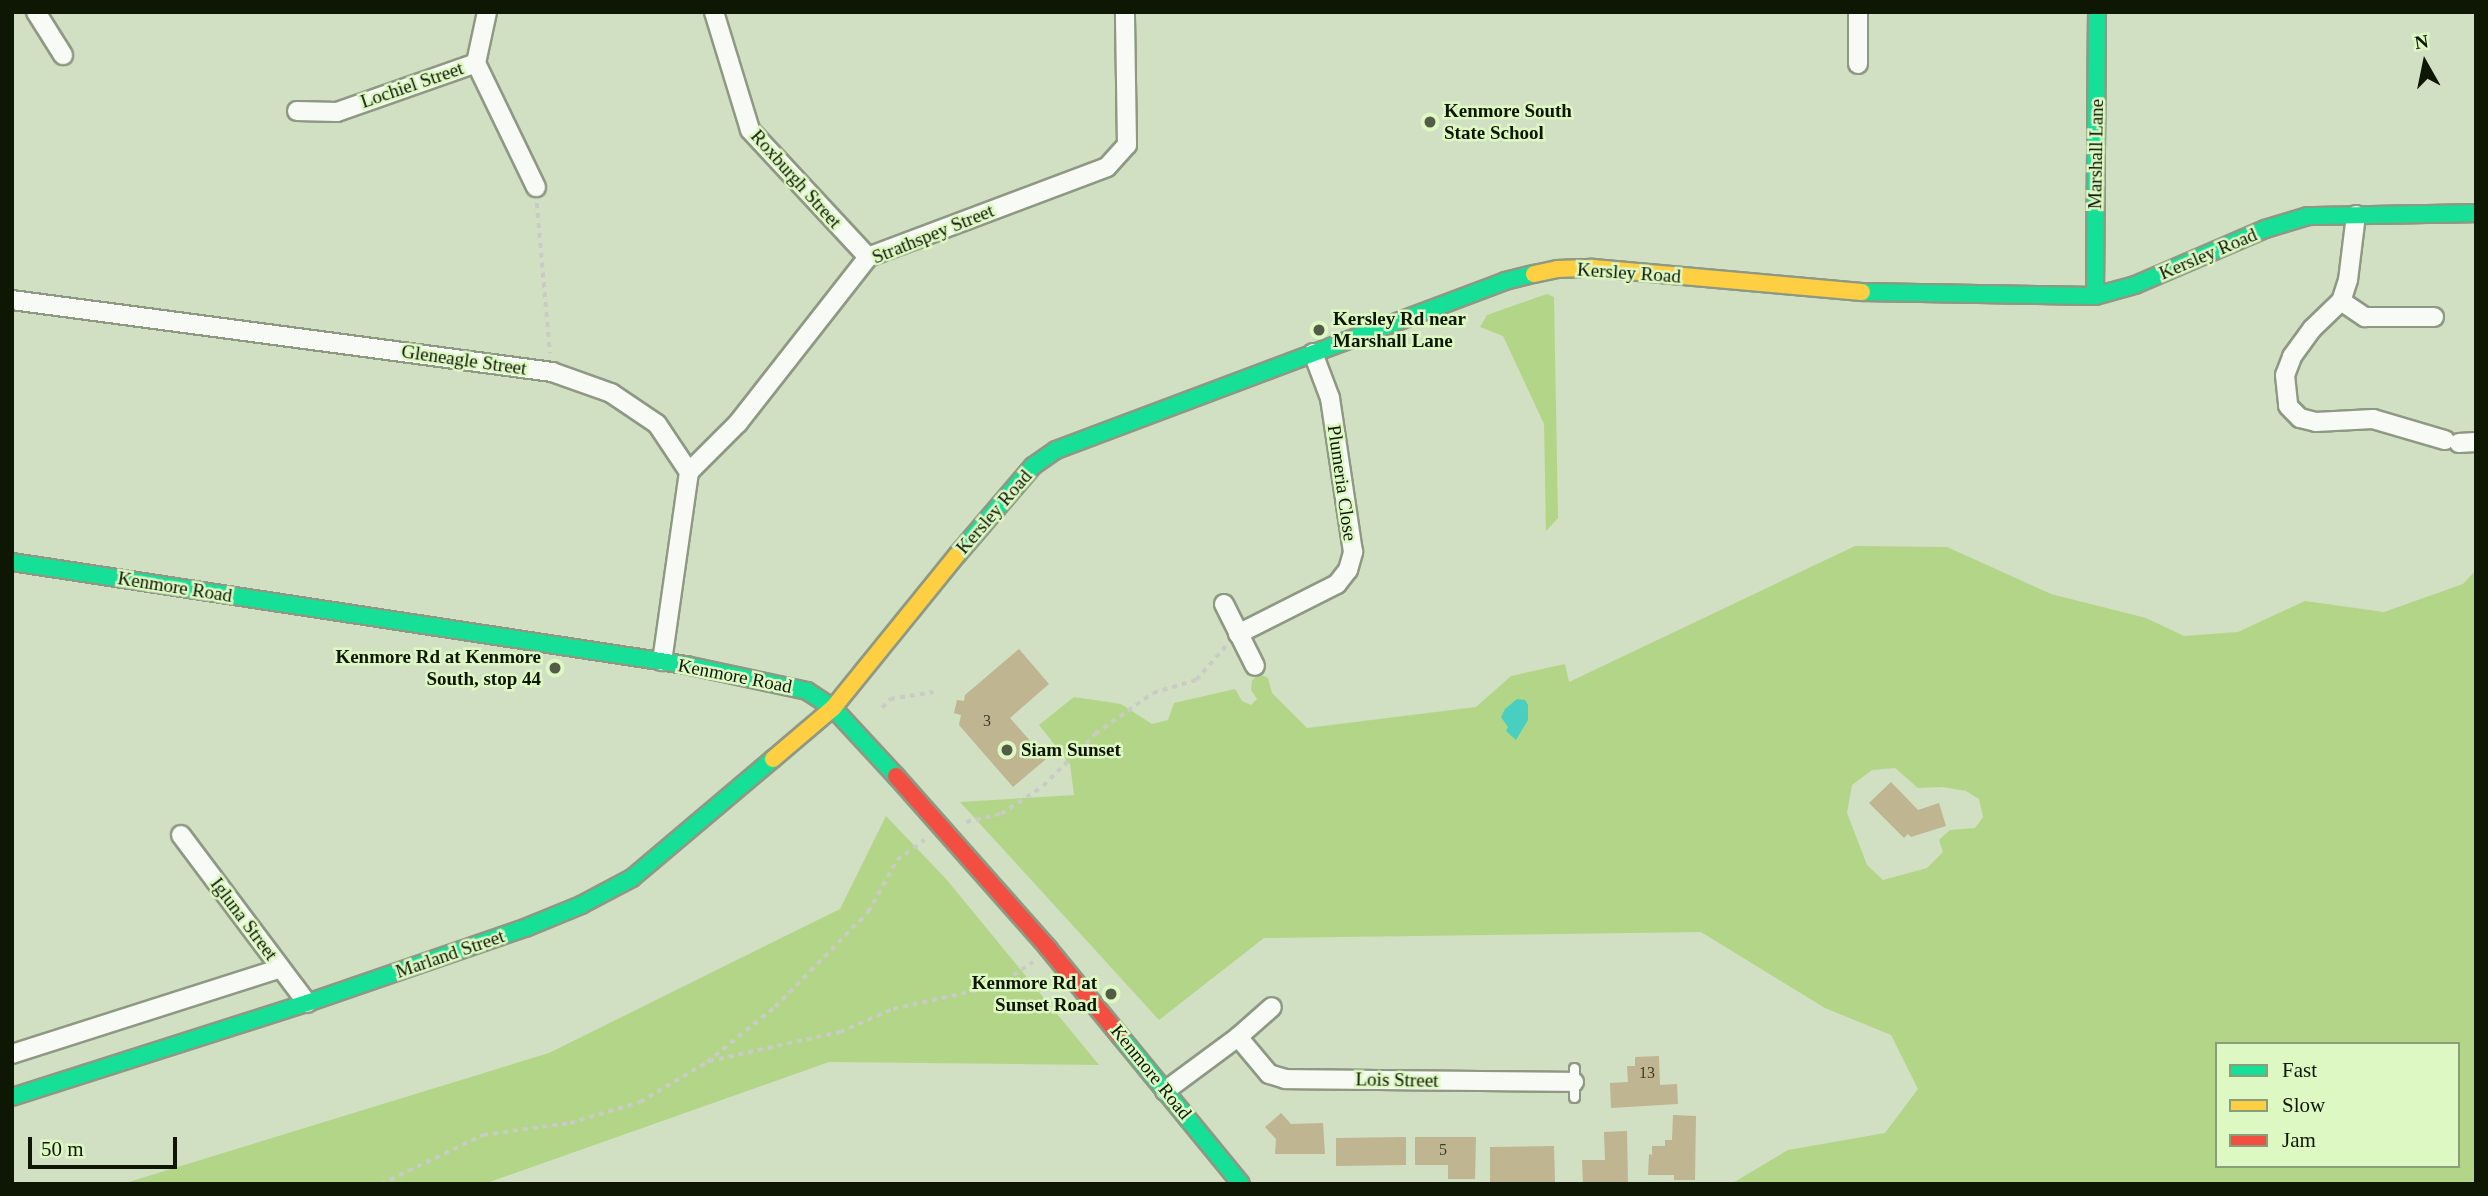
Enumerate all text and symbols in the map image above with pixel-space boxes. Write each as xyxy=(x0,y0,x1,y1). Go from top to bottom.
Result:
north arrow xyxy=(2390,28,2460,98)
text: N xyxy=(2413,30,2430,53)
street label: Lochiel Street xyxy=(358,57,466,113)
street label: Marshall Lane xyxy=(2084,99,2108,209)
place label: Kenmore South State School xyxy=(1444,100,1572,144)
marker: Kenmore South State School xyxy=(1422,114,1438,130)
street label: Roxburgh Street xyxy=(746,125,846,233)
street label: Strathspey Street xyxy=(869,199,997,269)
street label: Kersley Road xyxy=(2156,223,2260,285)
street label: Kersley Road xyxy=(1576,258,1682,288)
place label: Kersley Rd near Marshall Lane xyxy=(1333,308,1466,352)
marker: Kersley Rd near Marshall Lane xyxy=(1311,322,1327,338)
street label: Gleneagle Street xyxy=(400,340,528,380)
street label: Plumeria Close xyxy=(1323,424,1361,542)
street label: Kersley Road xyxy=(951,465,1037,559)
street label: Kenmore Road xyxy=(116,567,234,607)
place label: Kenmore Rd at Kenmore South, stop 44 xyxy=(335,646,541,690)
street label: Kenmore Road xyxy=(676,654,794,698)
marker: Kenmore Rd at Kenmore South, stop 44 xyxy=(547,660,563,676)
house number: 3 xyxy=(983,711,991,731)
place label: Siam Sunset xyxy=(1021,739,1121,761)
marker: Siam Sunset xyxy=(999,742,1015,758)
street label: Igluna Street xyxy=(206,873,282,965)
street label: Marland Street xyxy=(393,925,507,983)
place label: Kenmore Rd at Sunset Road xyxy=(972,972,1097,1016)
marker: Kenmore Rd at Sunset Road xyxy=(1103,986,1119,1002)
street label: Kenmore Road xyxy=(1106,1020,1196,1124)
legend xyxy=(2215,1042,2460,1168)
text: Fast xyxy=(2282,1058,2317,1082)
house number: 13 xyxy=(1639,1063,1655,1083)
street label: Lois Street xyxy=(1355,1068,1439,1092)
text: Slow xyxy=(2282,1093,2325,1117)
scale bar xyxy=(32,1122,180,1166)
text: Jam xyxy=(2282,1128,2316,1152)
text: 50 m xyxy=(41,1137,84,1161)
house number: 5 xyxy=(1439,1140,1447,1160)

